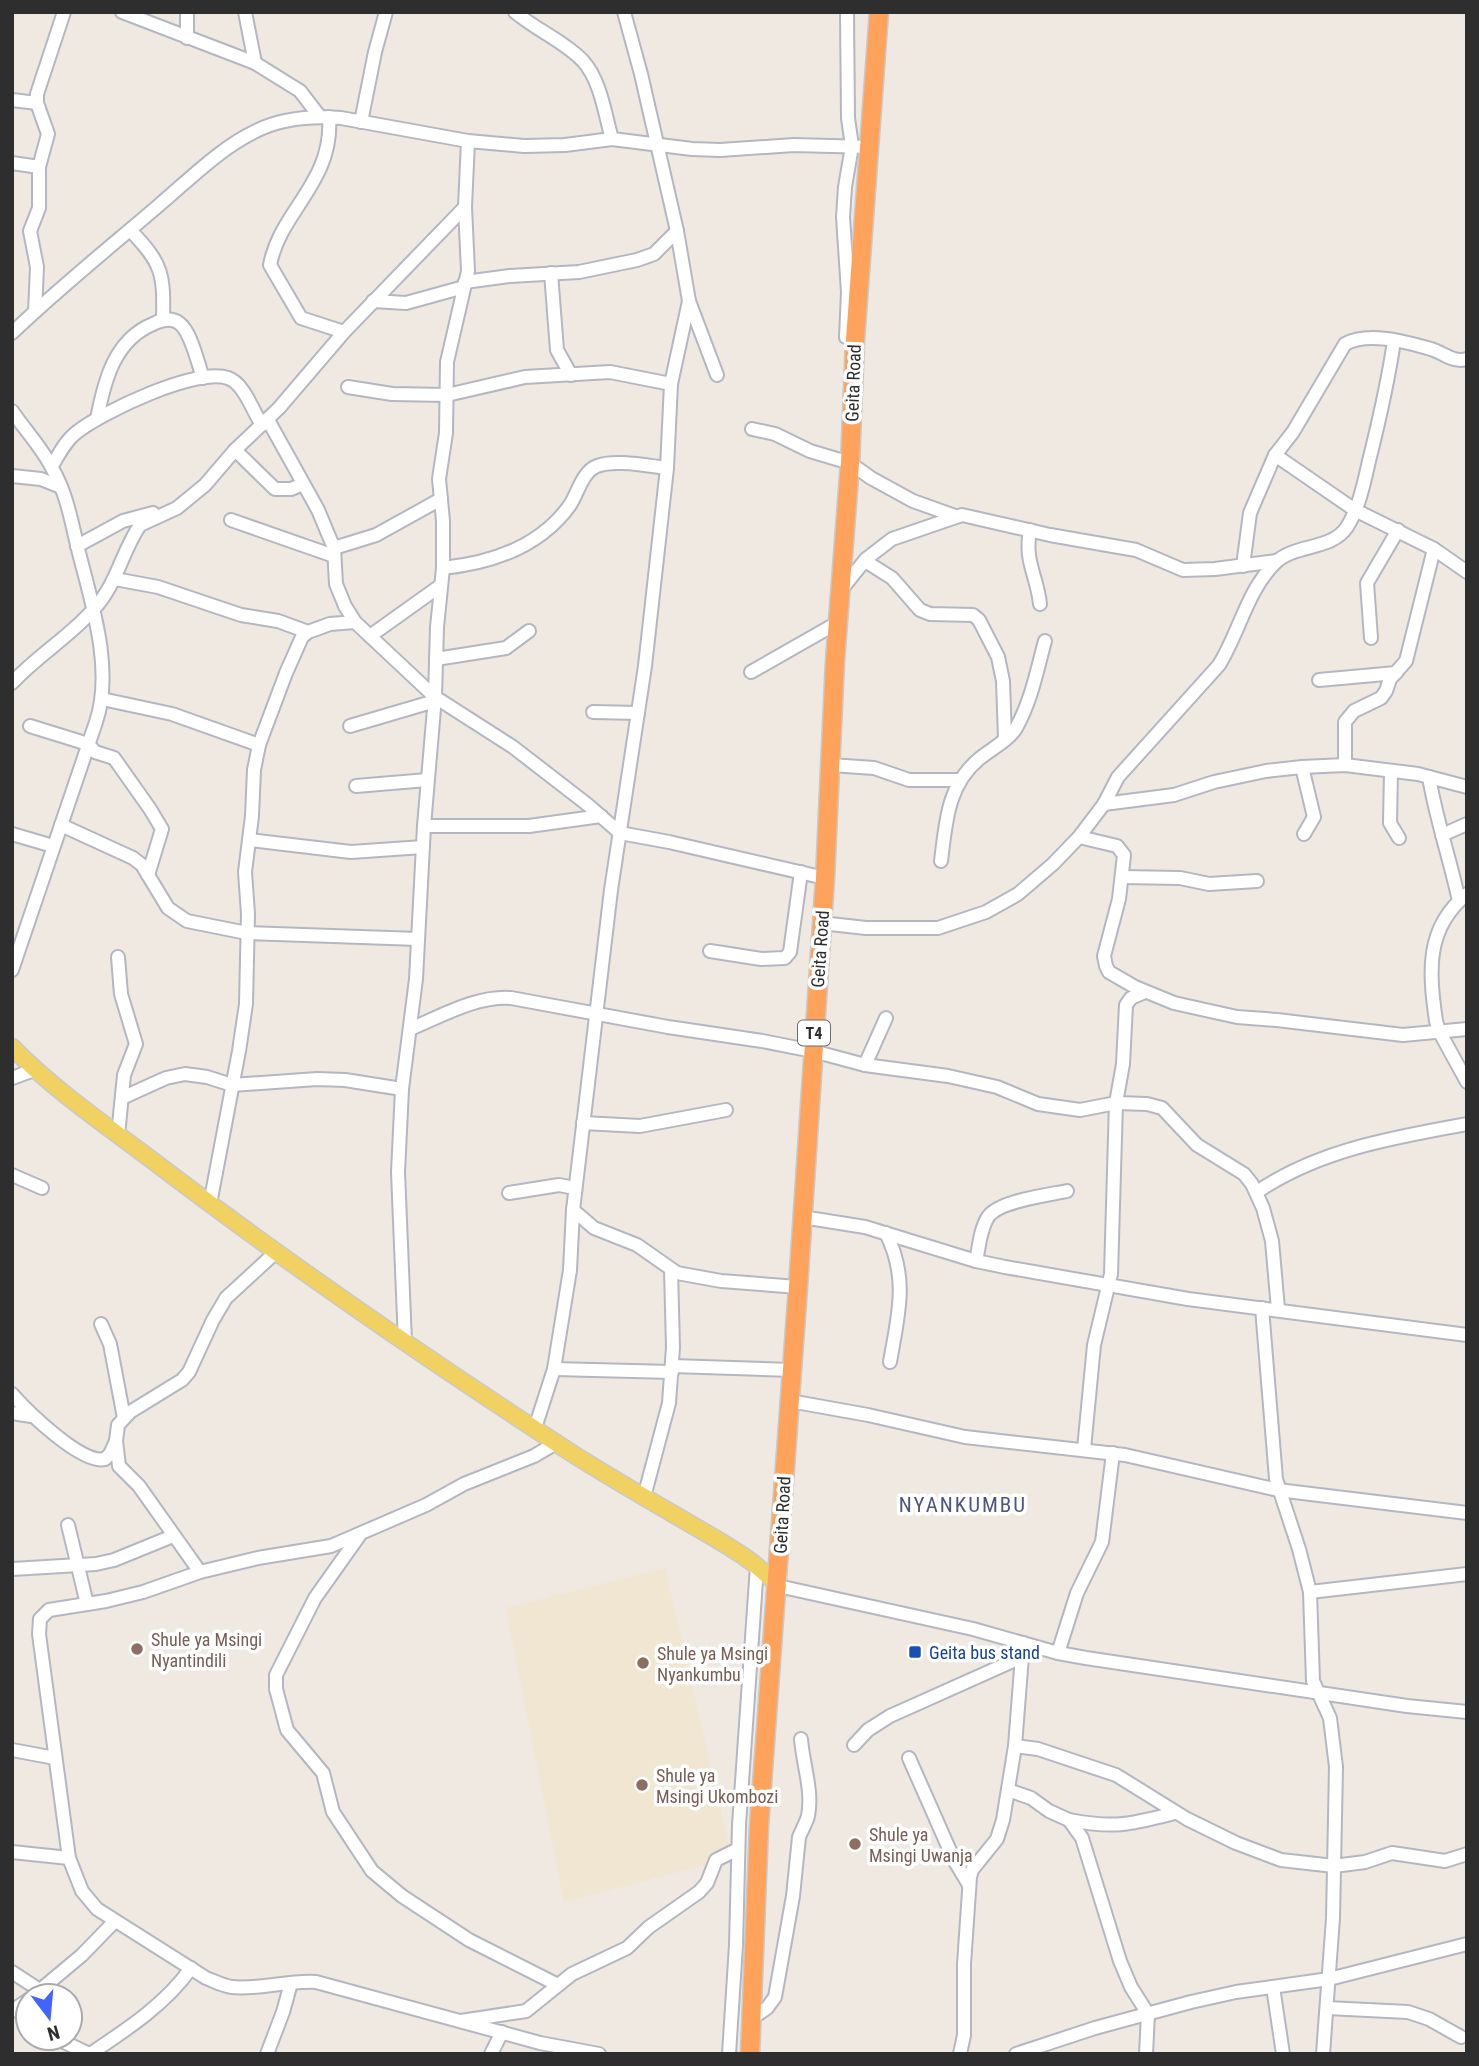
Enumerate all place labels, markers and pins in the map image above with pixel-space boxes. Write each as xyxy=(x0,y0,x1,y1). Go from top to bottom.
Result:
place label: Shule ya Msingi Nyantindili xyxy=(151,1629,262,1671)
marker: Shule ya Msingi Nyantindili xyxy=(129,1641,145,1657)
place label: Geita bus stand xyxy=(929,1642,1040,1663)
place label: Shule ya Msingi Nyankumbu xyxy=(657,1643,768,1685)
marker: Geita bus stand xyxy=(907,1644,923,1660)
marker: Shule ya Msingi Nyankumbu xyxy=(635,1655,651,1671)
place label: Shule ya Msingi Ukombozi xyxy=(656,1765,778,1807)
marker: Shule ya Msingi Ukombozi xyxy=(634,1777,650,1793)
place label: Shule ya Msingi Uwanja xyxy=(869,1824,973,1866)
marker: Shule ya Msingi Uwanja xyxy=(847,1836,863,1852)

